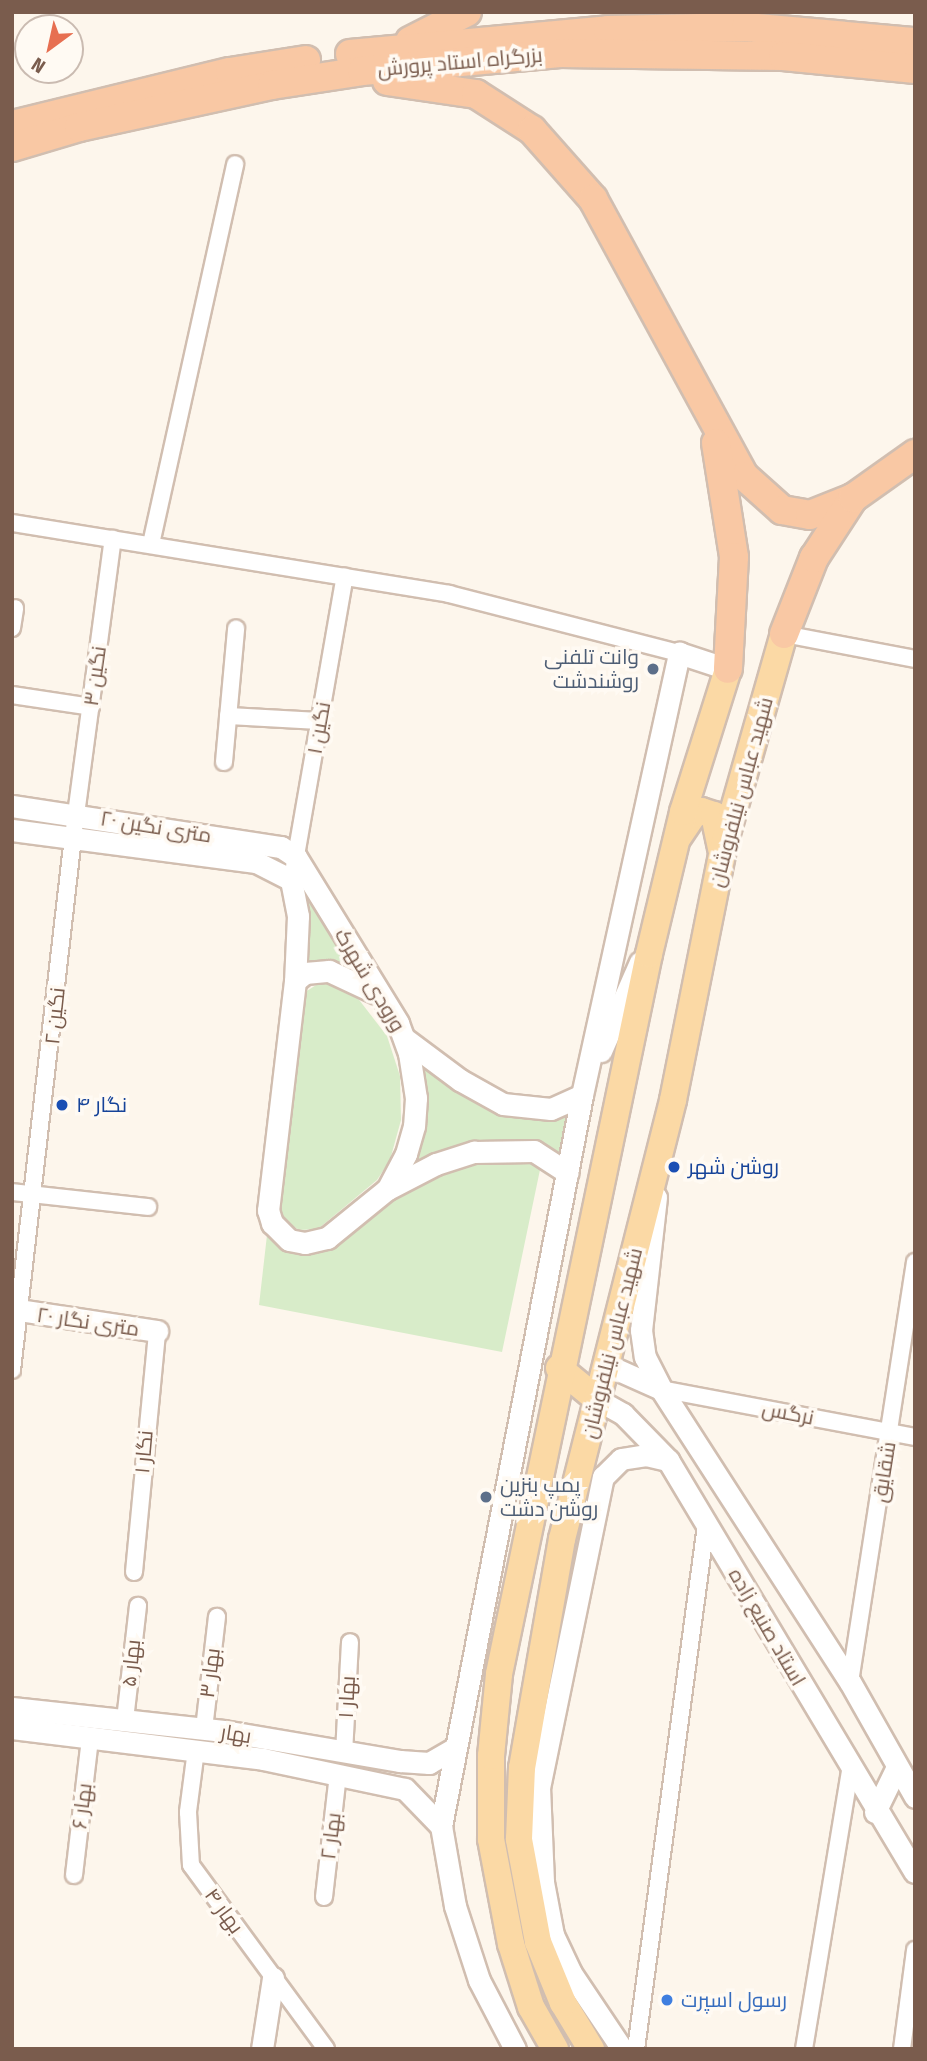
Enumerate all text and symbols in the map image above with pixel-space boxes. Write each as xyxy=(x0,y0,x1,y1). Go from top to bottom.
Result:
north arrow xyxy=(14,14,84,84)
street label: بزرگراه استاد پرورش xyxy=(376,42,544,82)
text: N xyxy=(27,53,49,78)
street label: نگین ۳ xyxy=(78,644,112,708)
place label: وانت تلفنی روشندشت xyxy=(544,644,639,694)
marker: وانت تلفنی روشندشت xyxy=(645,661,661,677)
street label: شهید عباس نیلفروشان xyxy=(704,694,778,890)
street label: نگین ۱ xyxy=(302,700,336,756)
street label: ۲۰ متری نگین xyxy=(99,806,213,848)
street label: ورودی شهرک xyxy=(329,924,411,1036)
street label: نگین ۲ xyxy=(39,986,71,1046)
place label: نگار ۴ xyxy=(76,1092,127,1118)
marker: نگار ۴ xyxy=(54,1097,70,1113)
place label: روشن شهر xyxy=(688,1154,779,1180)
marker: روشن شهر xyxy=(666,1159,682,1175)
street label: شهید عباس نیلفروشان xyxy=(576,1245,648,1441)
street label: ۲۰ متری نگار xyxy=(35,1302,141,1342)
street label: نرگس xyxy=(760,1396,816,1430)
street label: نگار ۱ xyxy=(130,1429,158,1475)
street label: شقایق xyxy=(867,1440,901,1504)
place label: پمپ بنزین روشن دشت xyxy=(500,1472,598,1522)
marker: پمپ بنزین روشن دشت xyxy=(478,1489,494,1505)
street label: استاد صنیع زاده xyxy=(723,1564,811,1690)
street label: بهار ۵ xyxy=(116,1638,146,1688)
street label: بهار ۳ xyxy=(194,1646,226,1700)
street label: بهار ۱ xyxy=(333,1675,361,1719)
street label: بهار xyxy=(219,1719,253,1749)
street label: بهار ۶ xyxy=(67,1782,97,1830)
street label: بهار ۲ xyxy=(316,1811,346,1861)
street label: بهار ۴ xyxy=(199,1883,249,1939)
place label: رسول اسپرت xyxy=(681,1987,787,2013)
marker: رسول اسپرت xyxy=(659,1992,675,2008)

